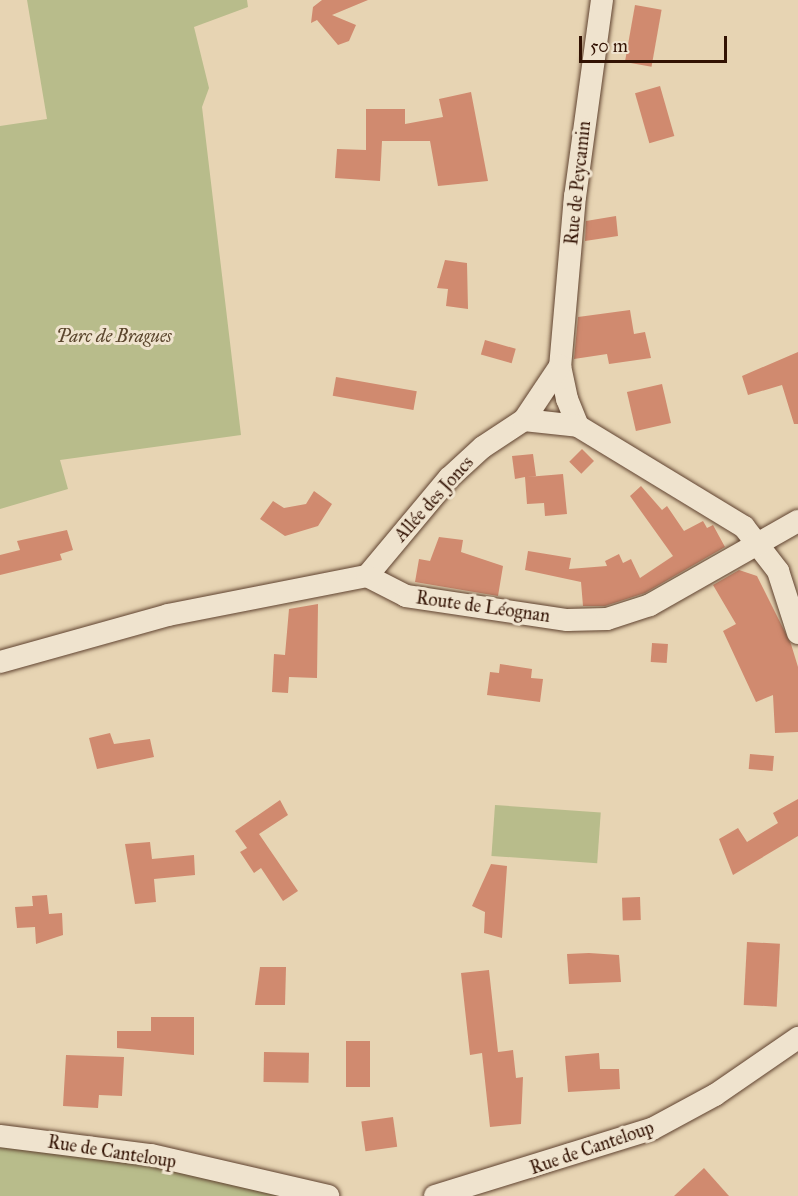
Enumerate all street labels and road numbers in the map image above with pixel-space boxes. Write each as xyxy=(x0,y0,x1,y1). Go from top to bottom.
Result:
street label: Rue de Peycamin xyxy=(561,120,595,246)
street label: Allée des Joncs xyxy=(390,452,478,546)
street label: Route de Léognan xyxy=(415,587,551,627)
street label: Rue de Canteloup xyxy=(527,1117,657,1179)
street label: Rue de Canteloup xyxy=(46,1131,178,1173)

